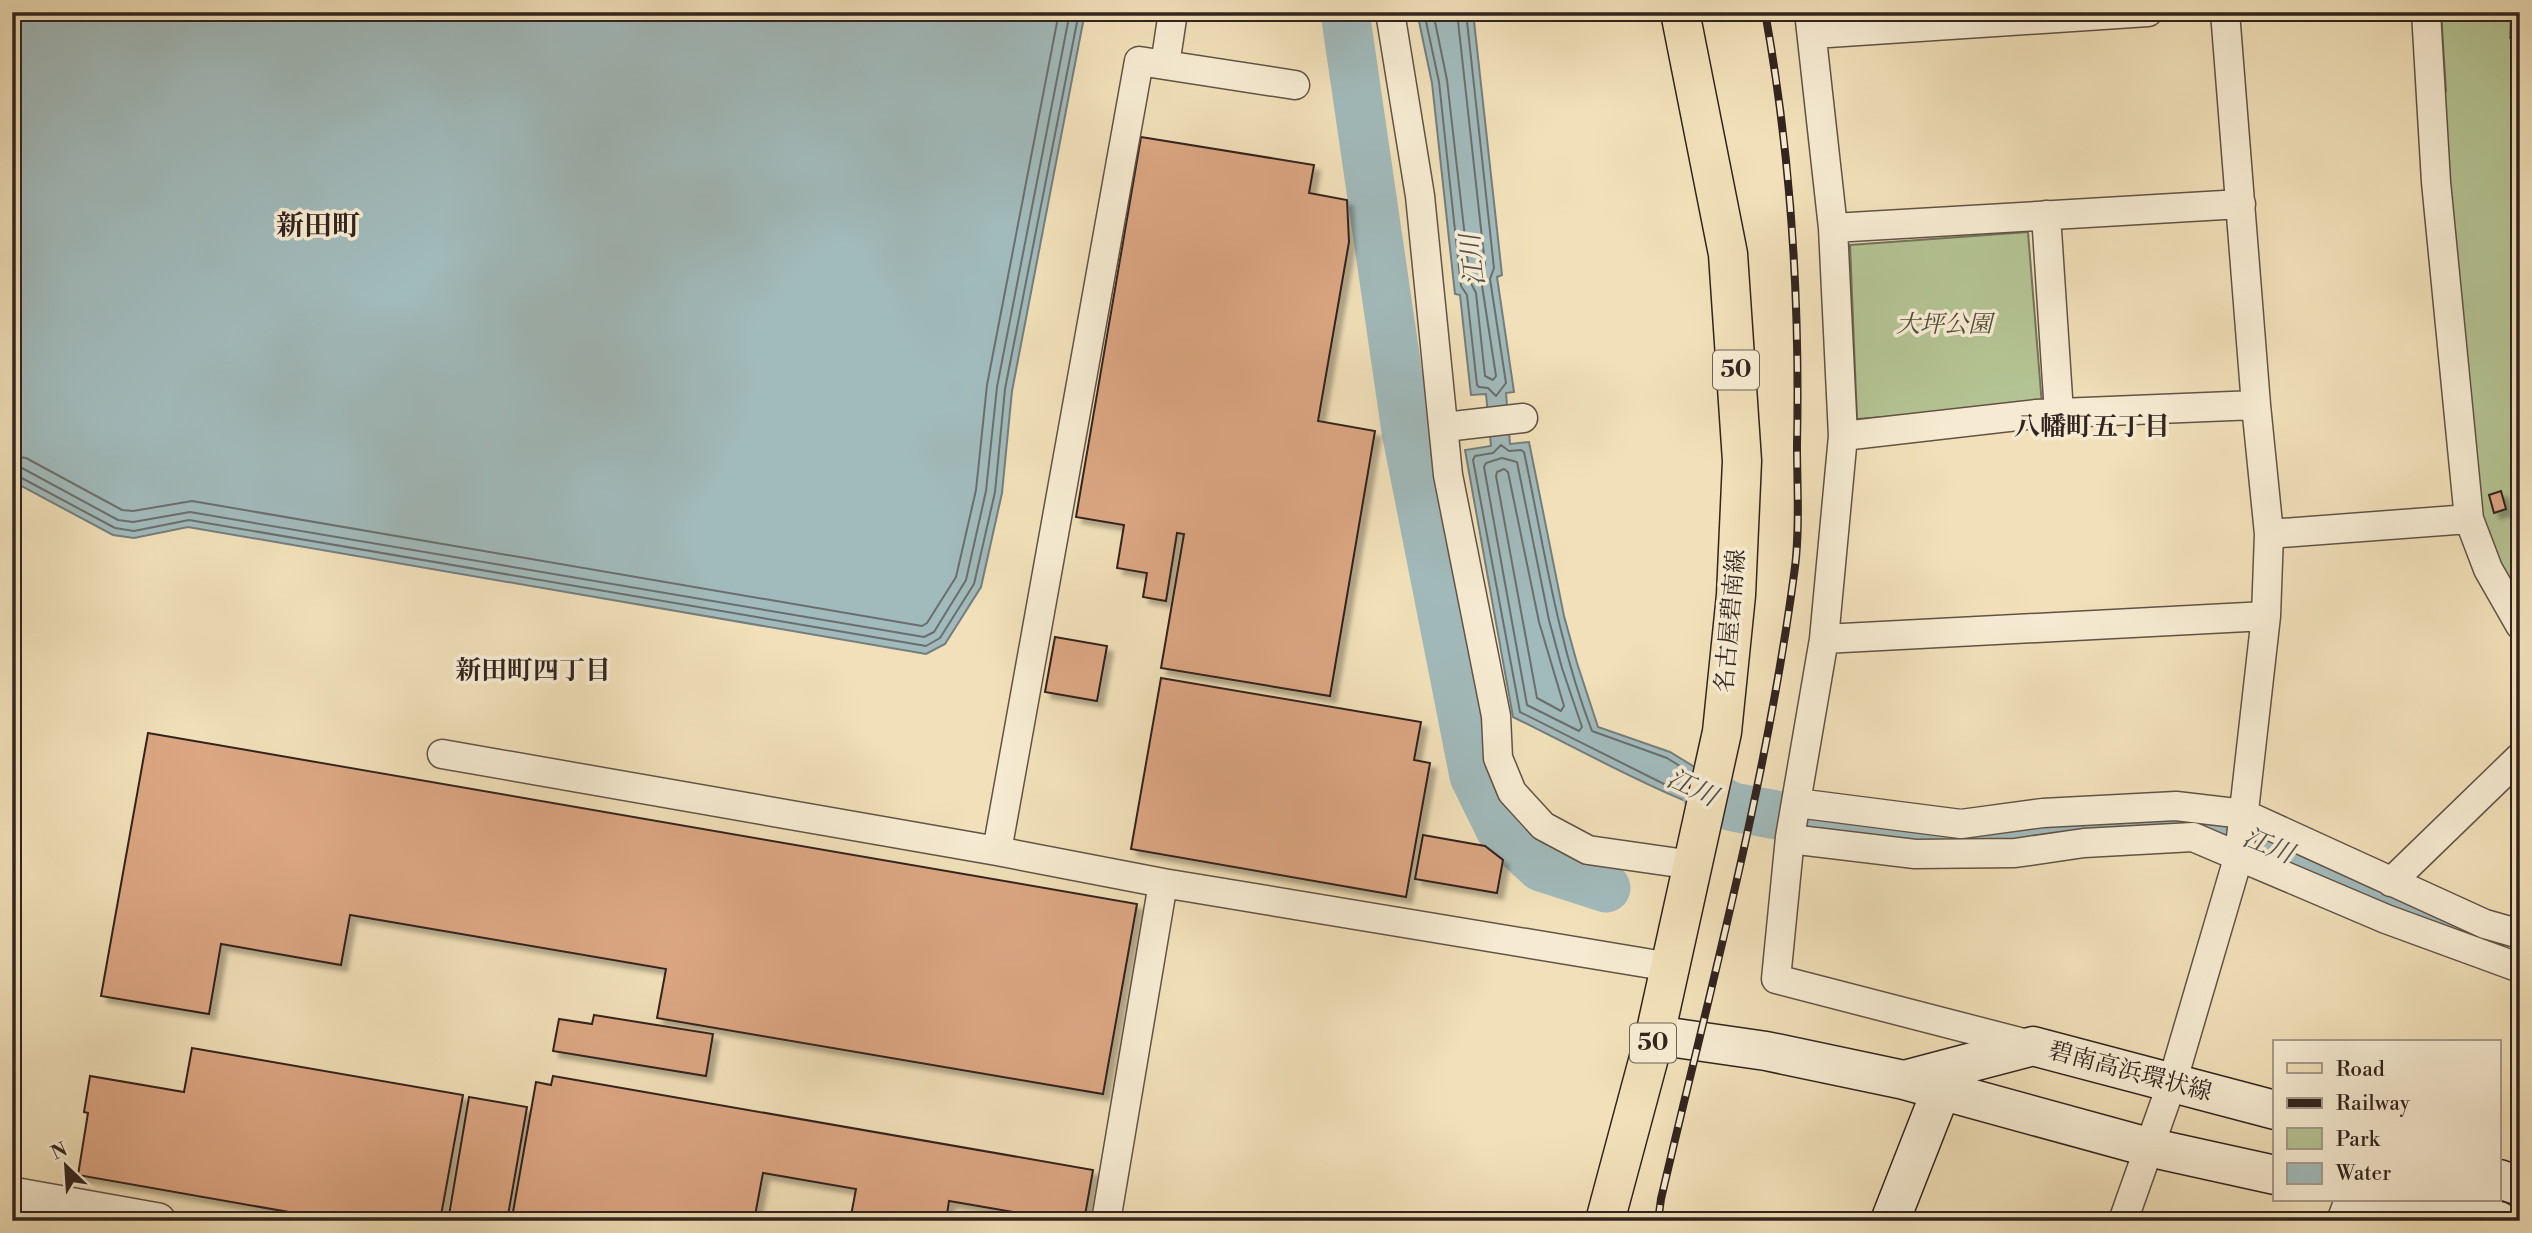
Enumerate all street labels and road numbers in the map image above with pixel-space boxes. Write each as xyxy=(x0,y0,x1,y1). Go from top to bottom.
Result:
road number: 50 xyxy=(1713,350,1759,390)
street label: 名古屋碧南線 xyxy=(1710,548,1752,694)
road number: 50 xyxy=(1630,1024,1676,1062)
street label: 碧南高浜環状線 xyxy=(2045,1036,2215,1108)

